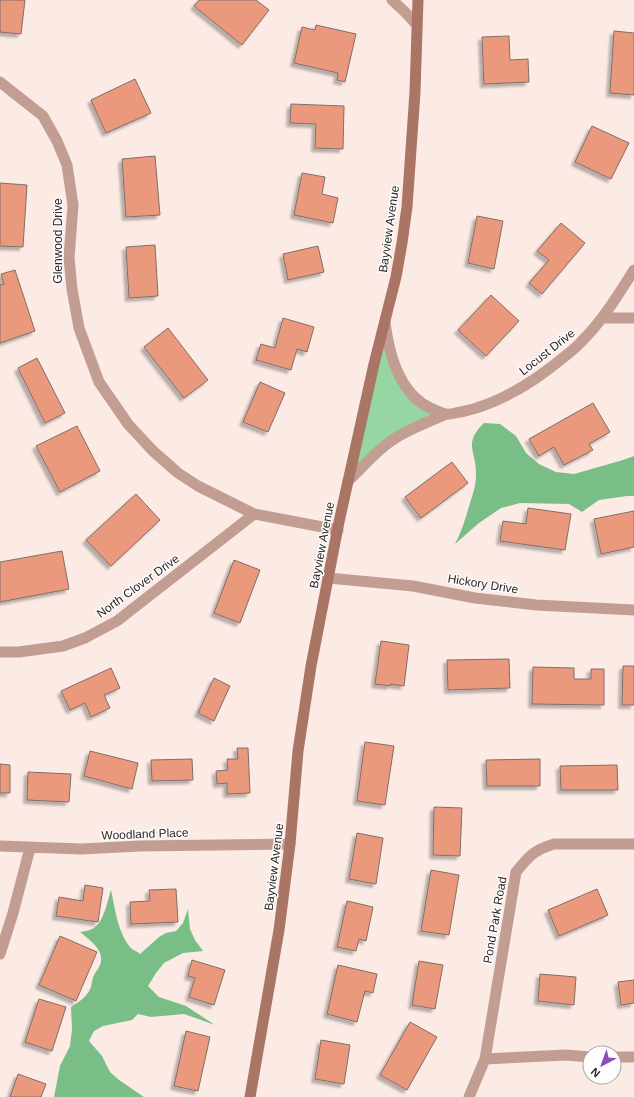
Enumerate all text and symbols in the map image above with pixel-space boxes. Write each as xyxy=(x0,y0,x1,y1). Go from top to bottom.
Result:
street label: Bayview Avenue xyxy=(376,184,402,273)
street label: Glenwood Drive xyxy=(51,198,65,284)
street label: Locust Drive xyxy=(516,326,578,378)
street label: Bayview Avenue xyxy=(307,500,337,589)
street label: North Clover Drive xyxy=(94,551,182,621)
street label: Hickory Drive xyxy=(447,572,520,597)
street label: Bayview Avenue xyxy=(262,822,286,911)
street label: Woodland Place xyxy=(101,825,189,843)
street label: Pond Park Road xyxy=(480,875,510,965)
north arrow xyxy=(582,1045,622,1085)
text: N xyxy=(588,1065,602,1080)

